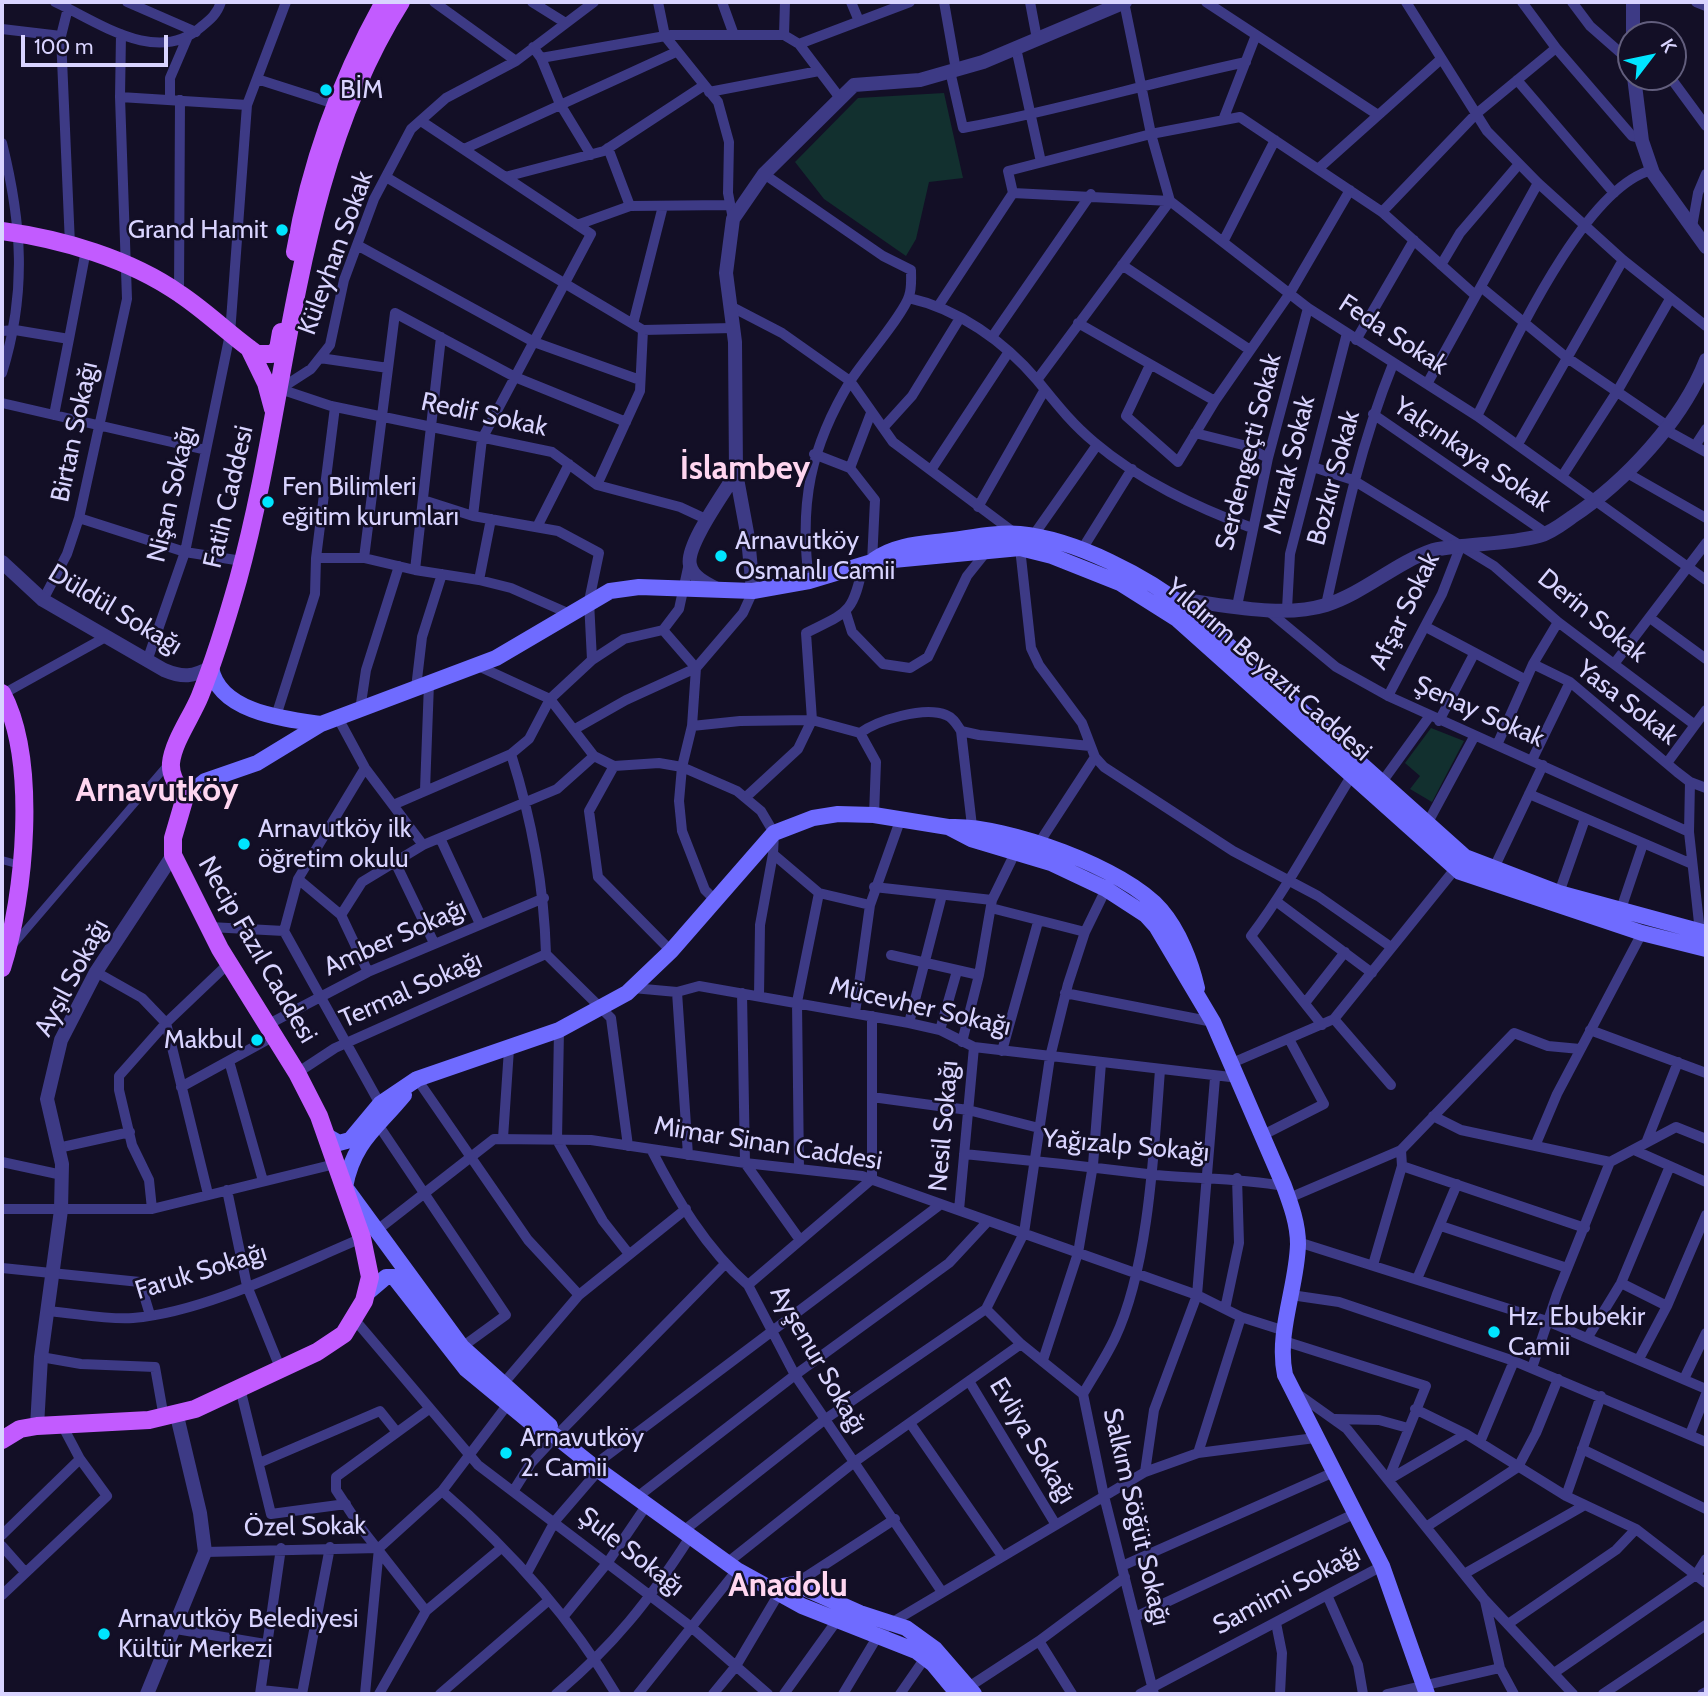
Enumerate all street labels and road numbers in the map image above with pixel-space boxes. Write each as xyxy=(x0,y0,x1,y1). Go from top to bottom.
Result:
street label: Küleyhan Sokak xyxy=(292,167,380,339)
street label: Feda Sokak xyxy=(1333,288,1453,382)
street label: Serdengeçti Sokak xyxy=(1209,350,1289,554)
street label: Birtan Sokağı xyxy=(45,359,105,505)
street label: Redif Sokak xyxy=(418,386,550,444)
street label: Yalçınkaya Sokak xyxy=(1387,391,1557,519)
street label: Mızrak Sokak xyxy=(1258,392,1322,538)
street label: Bozkır Sokak xyxy=(1301,407,1367,549)
street label: Nişan Sokağı xyxy=(141,423,203,565)
street label: Fatih Caddesi xyxy=(197,423,261,571)
street label: Afşar Sokak xyxy=(1363,547,1447,675)
street label: Düldül Sokağı xyxy=(43,558,187,662)
street label: Derin Sokak xyxy=(1531,563,1653,669)
street label: Yıldırım Beyazıt Caddesi xyxy=(1159,572,1377,768)
street label: Yasa Sokak xyxy=(1570,654,1684,752)
street label: Şenay Sokak xyxy=(1409,669,1549,755)
street label: Necip Fazıl Caddesi xyxy=(191,851,323,1049)
street label: Amber Sokağı xyxy=(319,893,471,983)
street label: Ayşıl Sokağı xyxy=(28,914,116,1042)
street label: Termal Sokağı xyxy=(335,945,487,1035)
street label: Mücevher Sokağı xyxy=(826,971,1014,1043)
street label: Nesil Sokağı xyxy=(923,1059,965,1193)
street label: Mimar Sinan Caddesi xyxy=(652,1111,884,1177)
street label: Yağızalp Sokağı xyxy=(1041,1123,1211,1169)
street label: Faruk Sokağı xyxy=(131,1237,271,1307)
street label: Ayşenur Sokağı xyxy=(763,1280,873,1440)
street label: Evliya Sokağı xyxy=(982,1372,1082,1510)
street label: Salkım Söğüt Sokağı xyxy=(1096,1405,1176,1629)
street label: Şule Sokağı xyxy=(572,1501,690,1603)
street label: Özel Sokak xyxy=(244,1510,366,1544)
street label: Samimi Sokağı xyxy=(1208,1538,1366,1642)

